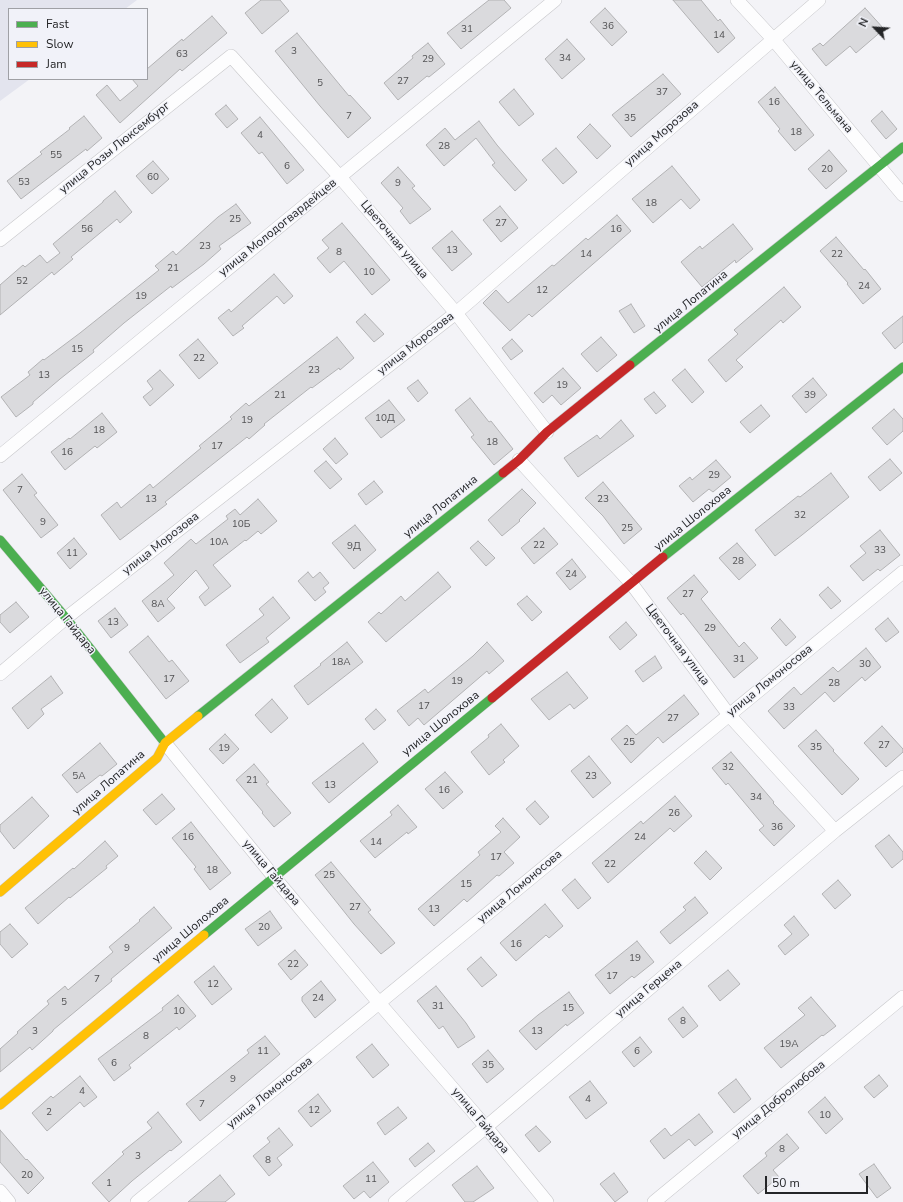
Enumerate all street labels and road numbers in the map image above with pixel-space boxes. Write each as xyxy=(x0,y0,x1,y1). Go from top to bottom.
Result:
street label: улица Тельмана xyxy=(786,58,856,136)
street label: улица Морозова xyxy=(622,98,702,170)
street label: улица Розы Люксембург xyxy=(57,99,173,197)
street label: улица Молодогвардейцев xyxy=(216,176,340,280)
street label: Цветочная улица xyxy=(357,198,431,282)
street label: улица Лопатина xyxy=(651,268,731,336)
street label: улица Морозова xyxy=(375,310,457,378)
street label: улица Лопатина xyxy=(401,473,481,541)
street label: улица Шолохова xyxy=(651,483,735,555)
street label: улица Морозова xyxy=(120,510,202,578)
street label: улица Гайдара xyxy=(36,585,98,657)
street label: Цветочная улица xyxy=(642,602,712,688)
street label: улица Ломоносова xyxy=(724,642,816,720)
street label: улица Шолохова xyxy=(399,688,483,760)
street label: улица Лопатина xyxy=(70,748,148,818)
street label: улица Гайдара xyxy=(239,837,303,909)
street label: улица Ломоносова xyxy=(475,847,565,927)
street label: улица Шолохова xyxy=(150,894,232,966)
street label: улица Герцена xyxy=(613,957,685,1021)
street label: улица Ломоносова xyxy=(224,1054,316,1132)
street label: улица Добролюбова xyxy=(729,1058,829,1142)
street label: улица Гайдара xyxy=(448,1085,512,1157)

